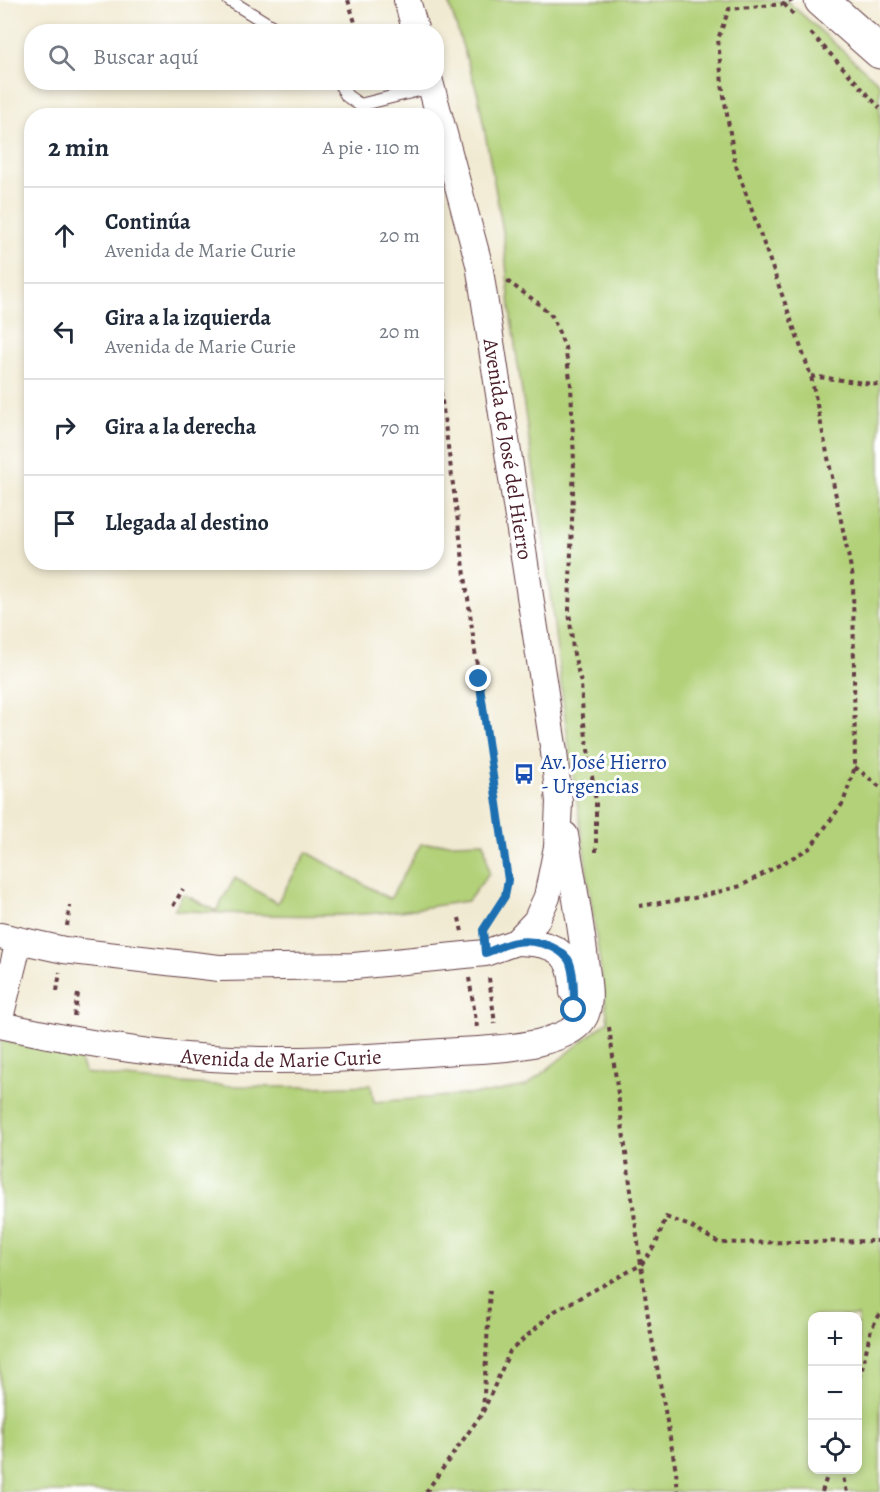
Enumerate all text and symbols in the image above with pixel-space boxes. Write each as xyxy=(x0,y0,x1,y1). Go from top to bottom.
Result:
search box xyxy=(24,24,444,90)
icon: search xyxy=(45,41,78,74)
text: Buscar aquí xyxy=(93,42,199,72)
text: 2 min xyxy=(48,130,109,165)
text: A pie · 110 m xyxy=(322,134,420,161)
text: Continúa xyxy=(105,207,191,237)
icon: ahead xyxy=(48,219,81,252)
text: 20 m xyxy=(379,222,420,249)
text: Avenida de Marie Curie xyxy=(105,237,296,264)
text: Gira a la izquierda xyxy=(105,303,271,333)
icon: left xyxy=(48,315,81,348)
text: 20 m xyxy=(379,318,420,345)
text: Avenida de Marie Curie xyxy=(105,333,296,360)
street label: Avenida de José del Hierro xyxy=(477,335,539,562)
icon: right xyxy=(48,411,81,444)
text: Gira a la derecha xyxy=(105,412,256,442)
text: 70 m xyxy=(380,414,420,441)
icon: arrive xyxy=(48,507,81,540)
text: Llegada al destino xyxy=(105,508,269,538)
route end xyxy=(465,665,491,691)
place label: Av. José Hierro - Urgencias xyxy=(540,748,667,800)
bus stop icon: Av. José Hierro - Urgencias xyxy=(512,762,536,786)
route start xyxy=(560,996,586,1022)
street label: Avenida de Marie Curie xyxy=(179,1041,382,1074)
map controls xyxy=(808,1312,862,1474)
button: + xyxy=(808,1312,862,1366)
button: − xyxy=(808,1366,862,1420)
button: locate xyxy=(808,1420,862,1474)

